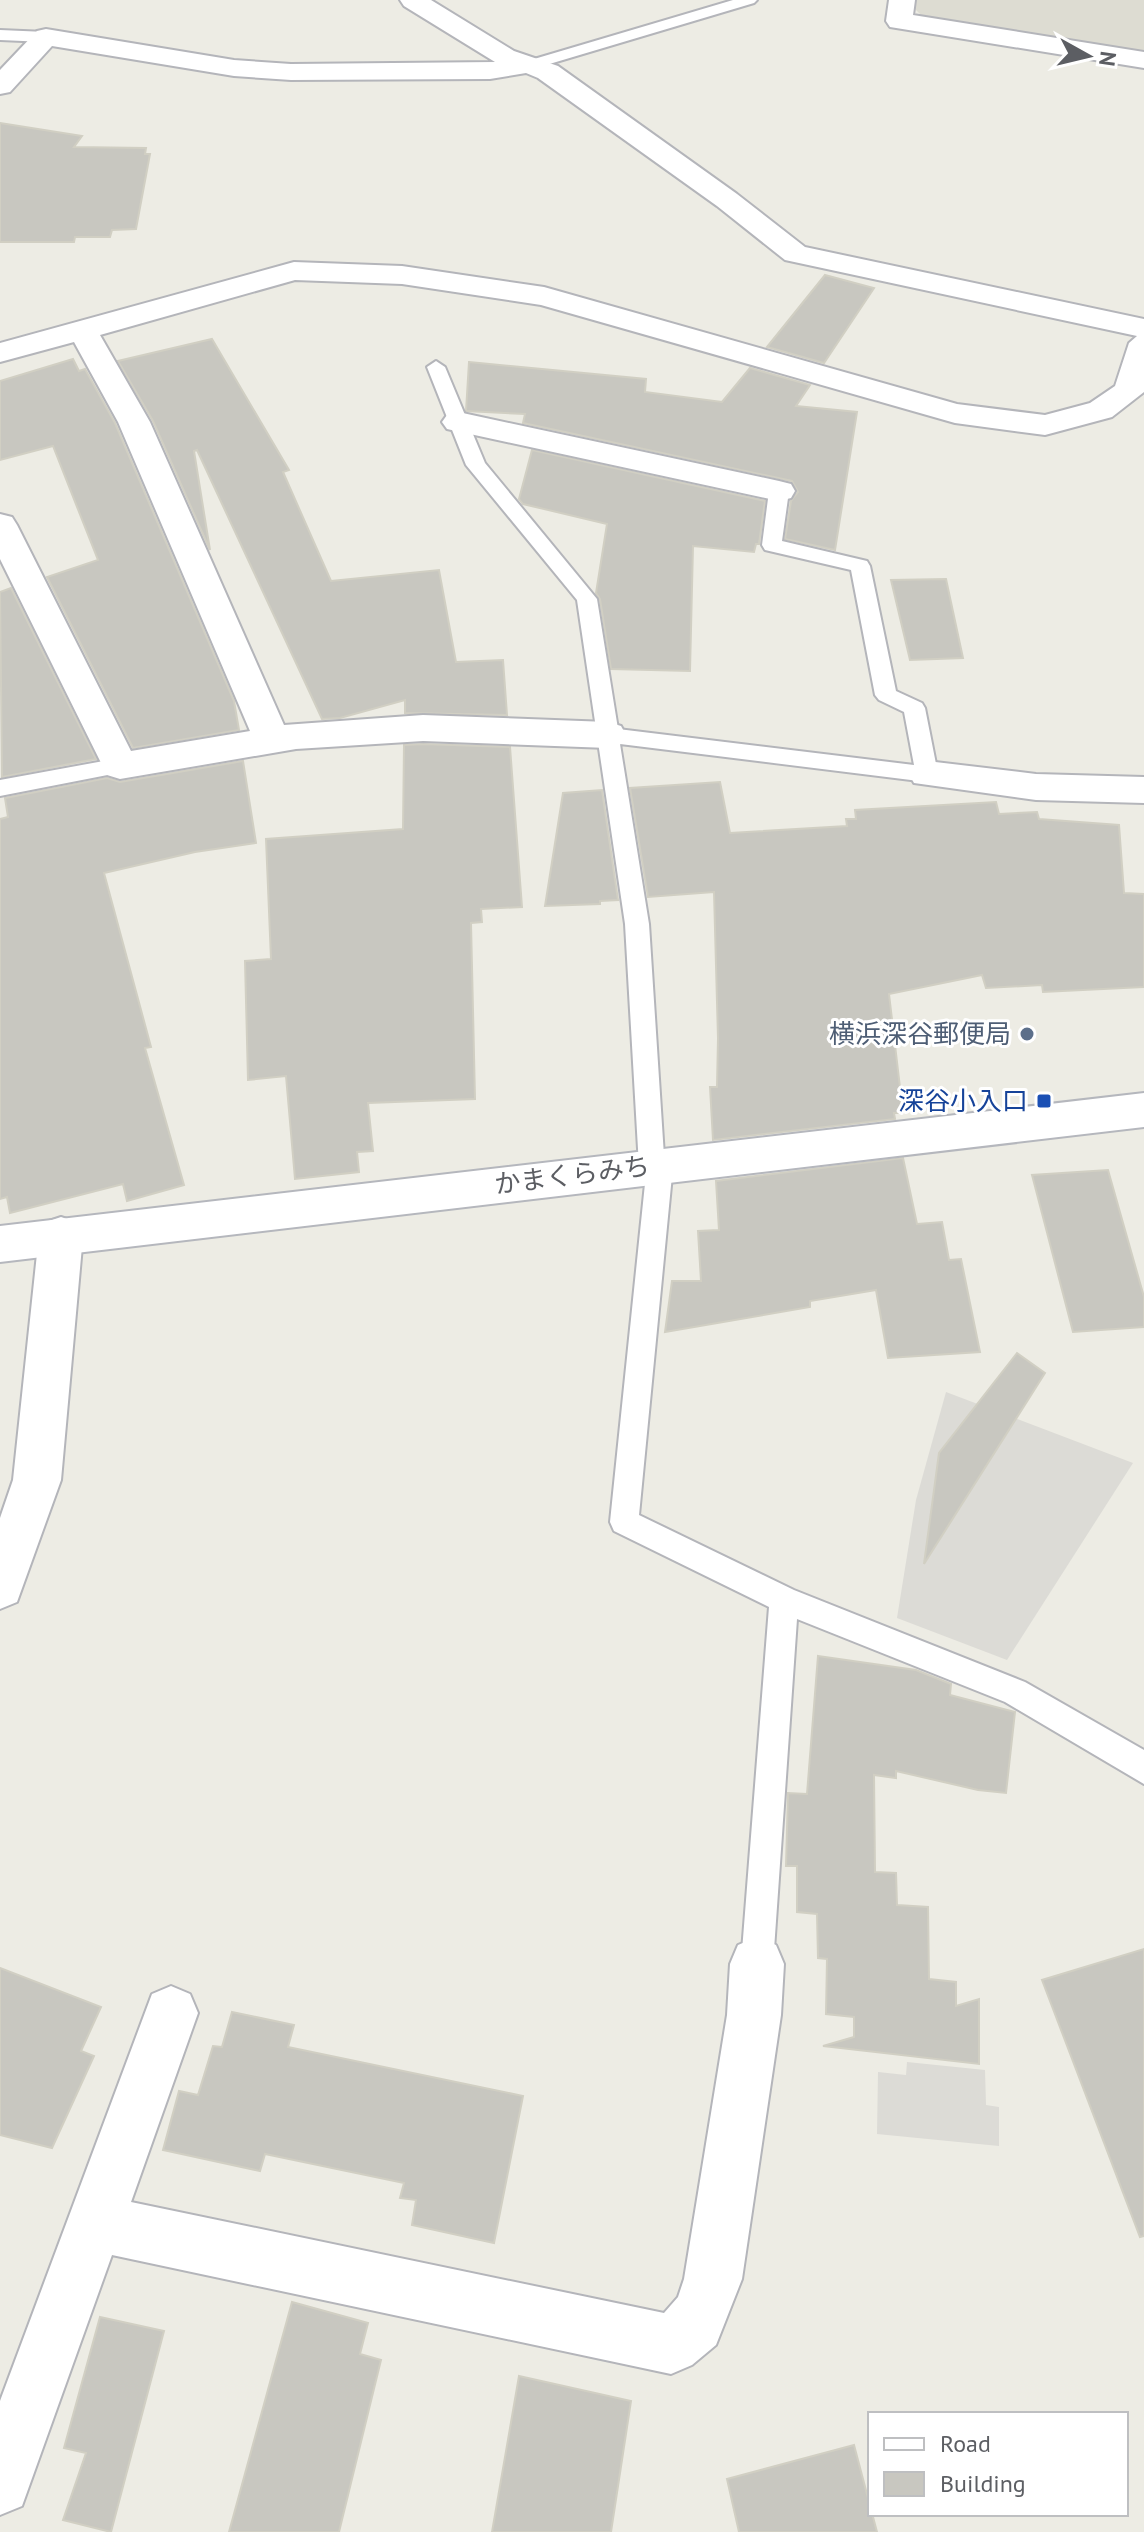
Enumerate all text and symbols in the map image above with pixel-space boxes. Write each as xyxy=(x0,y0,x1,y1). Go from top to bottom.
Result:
north arrow xyxy=(1048,16,1128,96)
text: N xyxy=(1093,50,1123,68)
place label: 横浜深谷郵便局 xyxy=(829,1017,1011,1050)
marker: 横浜深谷郵便局 xyxy=(1018,1025,1036,1043)
place label: 深谷小入口 xyxy=(898,1084,1028,1117)
marker: 深谷小入口 xyxy=(1035,1092,1053,1110)
street label: かまくらみち xyxy=(493,1149,651,1200)
legend xyxy=(868,2412,1128,2516)
text: Road xyxy=(940,2428,991,2459)
text: Building xyxy=(940,2468,1026,2499)

